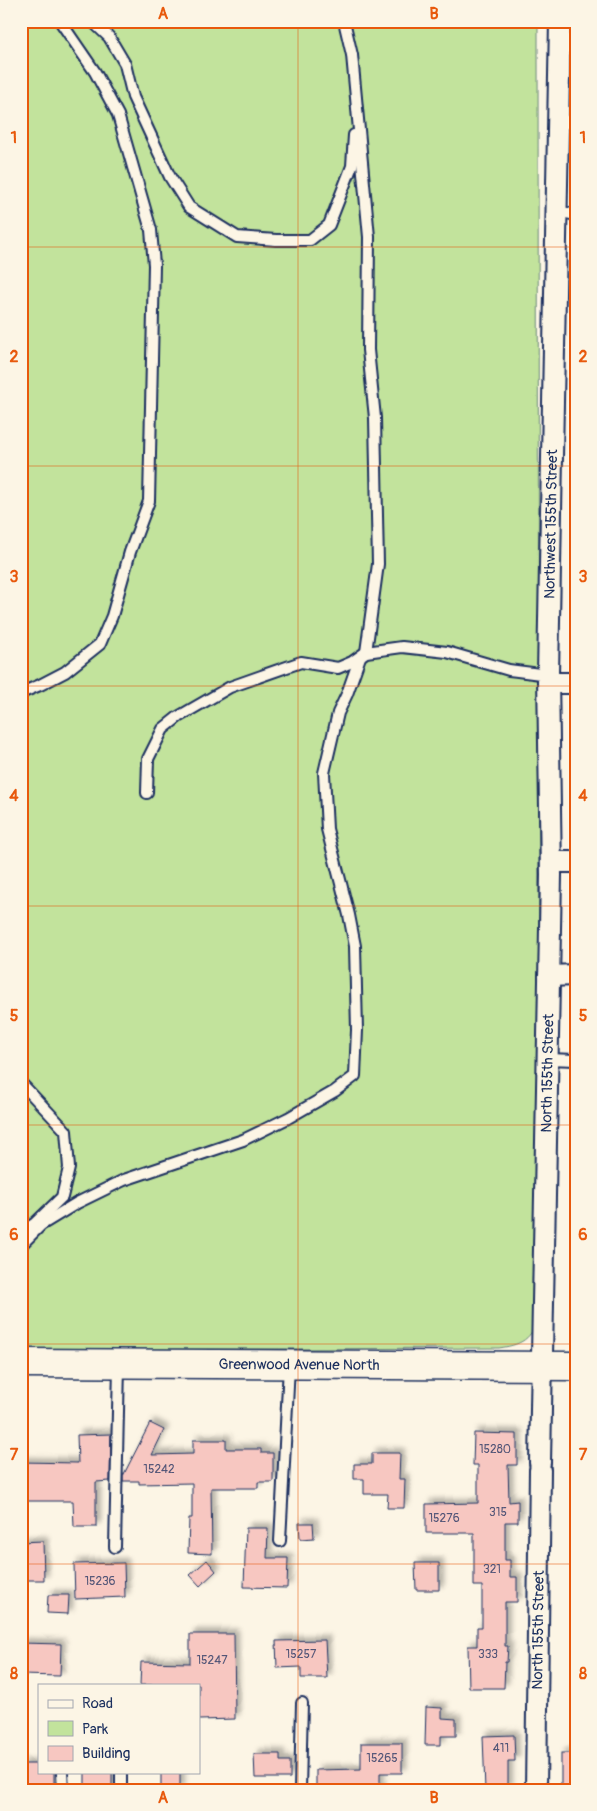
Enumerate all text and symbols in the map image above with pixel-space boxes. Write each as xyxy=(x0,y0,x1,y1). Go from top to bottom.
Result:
text: A xyxy=(158,4,169,24)
text: B xyxy=(429,4,439,24)
text: 1 xyxy=(11,128,17,148)
text: 1 xyxy=(580,128,586,148)
text: 2 xyxy=(10,347,19,367)
text: 2 xyxy=(579,347,588,367)
street label: Northwest 155th Street xyxy=(540,448,562,599)
text: 3 xyxy=(10,567,19,587)
text: 3 xyxy=(579,567,588,587)
text: 4 xyxy=(9,786,19,806)
text: 4 xyxy=(578,786,588,806)
text: 5 xyxy=(10,1006,19,1026)
text: 5 xyxy=(579,1006,588,1026)
street label: North 155th Street xyxy=(537,1012,558,1133)
text: 6 xyxy=(9,1225,19,1245)
text: 6 xyxy=(578,1225,588,1245)
street label: Greenwood Avenue North xyxy=(218,1355,380,1375)
house number: 15280 xyxy=(479,1442,511,1457)
text: 7 xyxy=(10,1445,19,1465)
text: 7 xyxy=(579,1445,588,1465)
house number: 15242 xyxy=(143,1462,175,1477)
house number: 315 xyxy=(489,1505,507,1520)
house number: 15276 xyxy=(428,1511,460,1526)
house number: 321 xyxy=(483,1562,501,1577)
street label: North 155th Street xyxy=(528,1569,549,1690)
house number: 15236 xyxy=(84,1574,116,1589)
house number: 15257 xyxy=(286,1647,317,1662)
house number: 333 xyxy=(478,1647,498,1662)
house number: 15247 xyxy=(196,1653,228,1668)
text: 8 xyxy=(10,1664,18,1684)
text: 8 xyxy=(579,1664,587,1684)
legend xyxy=(38,1684,200,1774)
text: Road xyxy=(82,1694,113,1713)
text: Park xyxy=(82,1720,109,1739)
house number: 411 xyxy=(493,1741,509,1756)
text: Building xyxy=(82,1744,130,1763)
house number: 15265 xyxy=(366,1751,398,1766)
text: A xyxy=(158,1788,169,1808)
text: B xyxy=(429,1788,439,1808)

